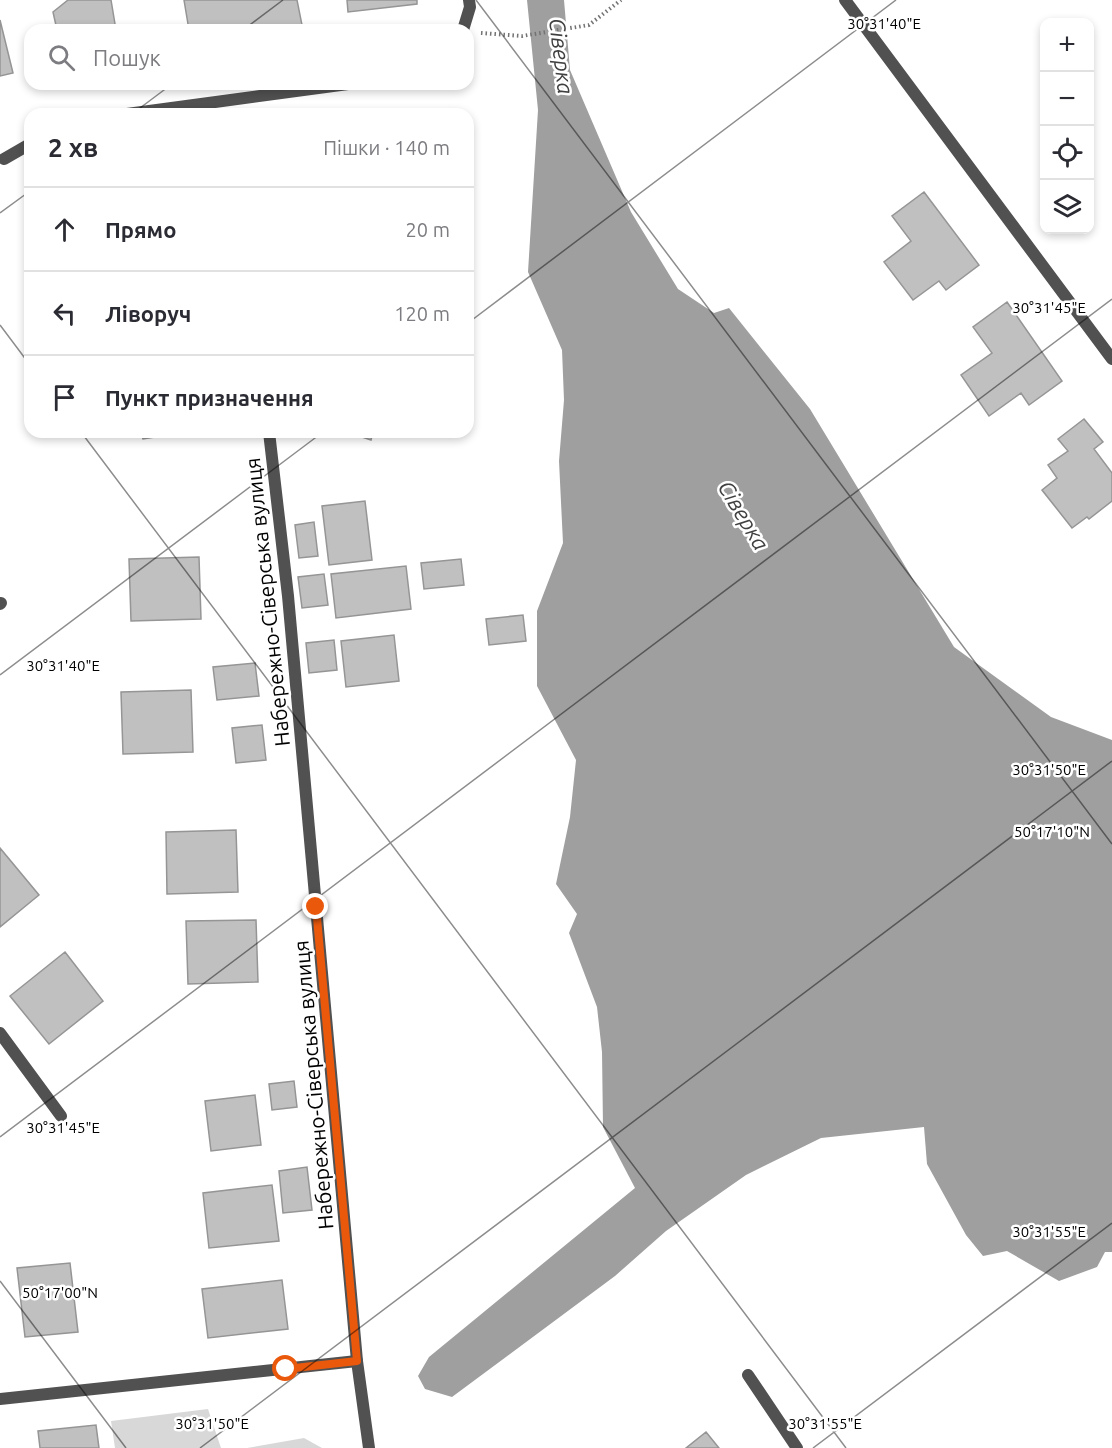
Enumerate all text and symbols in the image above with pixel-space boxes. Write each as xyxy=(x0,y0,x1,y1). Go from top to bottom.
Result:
text: 30°31'40"E xyxy=(847,15,921,32)
water label: Сіверка xyxy=(545,16,579,96)
map controls xyxy=(1040,18,1094,234)
button: + xyxy=(1040,18,1094,72)
search box xyxy=(24,24,474,90)
icon: search xyxy=(45,41,78,74)
text: Пошук xyxy=(93,45,161,70)
button: − xyxy=(1040,72,1094,126)
button: locate xyxy=(1040,126,1094,180)
text: 2 хв xyxy=(48,133,98,162)
text: Пішки · 140 m xyxy=(323,136,450,159)
button: layers xyxy=(1040,180,1094,234)
icon: ahead xyxy=(48,213,81,246)
text: Прямо xyxy=(105,217,176,242)
text: 20 m xyxy=(406,218,450,241)
icon: left xyxy=(48,297,81,330)
text: 30°31'45"E xyxy=(1012,299,1086,316)
text: Ліворуч xyxy=(105,301,191,326)
text: 120 m xyxy=(394,302,450,325)
icon: arrive xyxy=(48,381,81,414)
text: Пункт призначення xyxy=(105,385,314,410)
street label: Набережно-Сіверська вулиця xyxy=(240,456,294,748)
water label: Сіверка xyxy=(714,476,774,554)
text: 30°31'40"E xyxy=(26,657,100,674)
text: 30°31'50"E xyxy=(1012,761,1086,778)
text: 50°17'10"N xyxy=(1014,823,1090,840)
route end xyxy=(302,893,328,919)
street label: Набережно-Сіверська вулиця xyxy=(288,939,338,1231)
text: 30°31'45"E xyxy=(26,1119,100,1136)
text: 30°31'55"E xyxy=(1012,1223,1086,1240)
text: 50°17'00"N xyxy=(22,1284,98,1301)
route start xyxy=(272,1355,298,1381)
text: 30°31'50"E xyxy=(175,1415,249,1432)
text: 30°31'55"E xyxy=(788,1415,862,1432)

